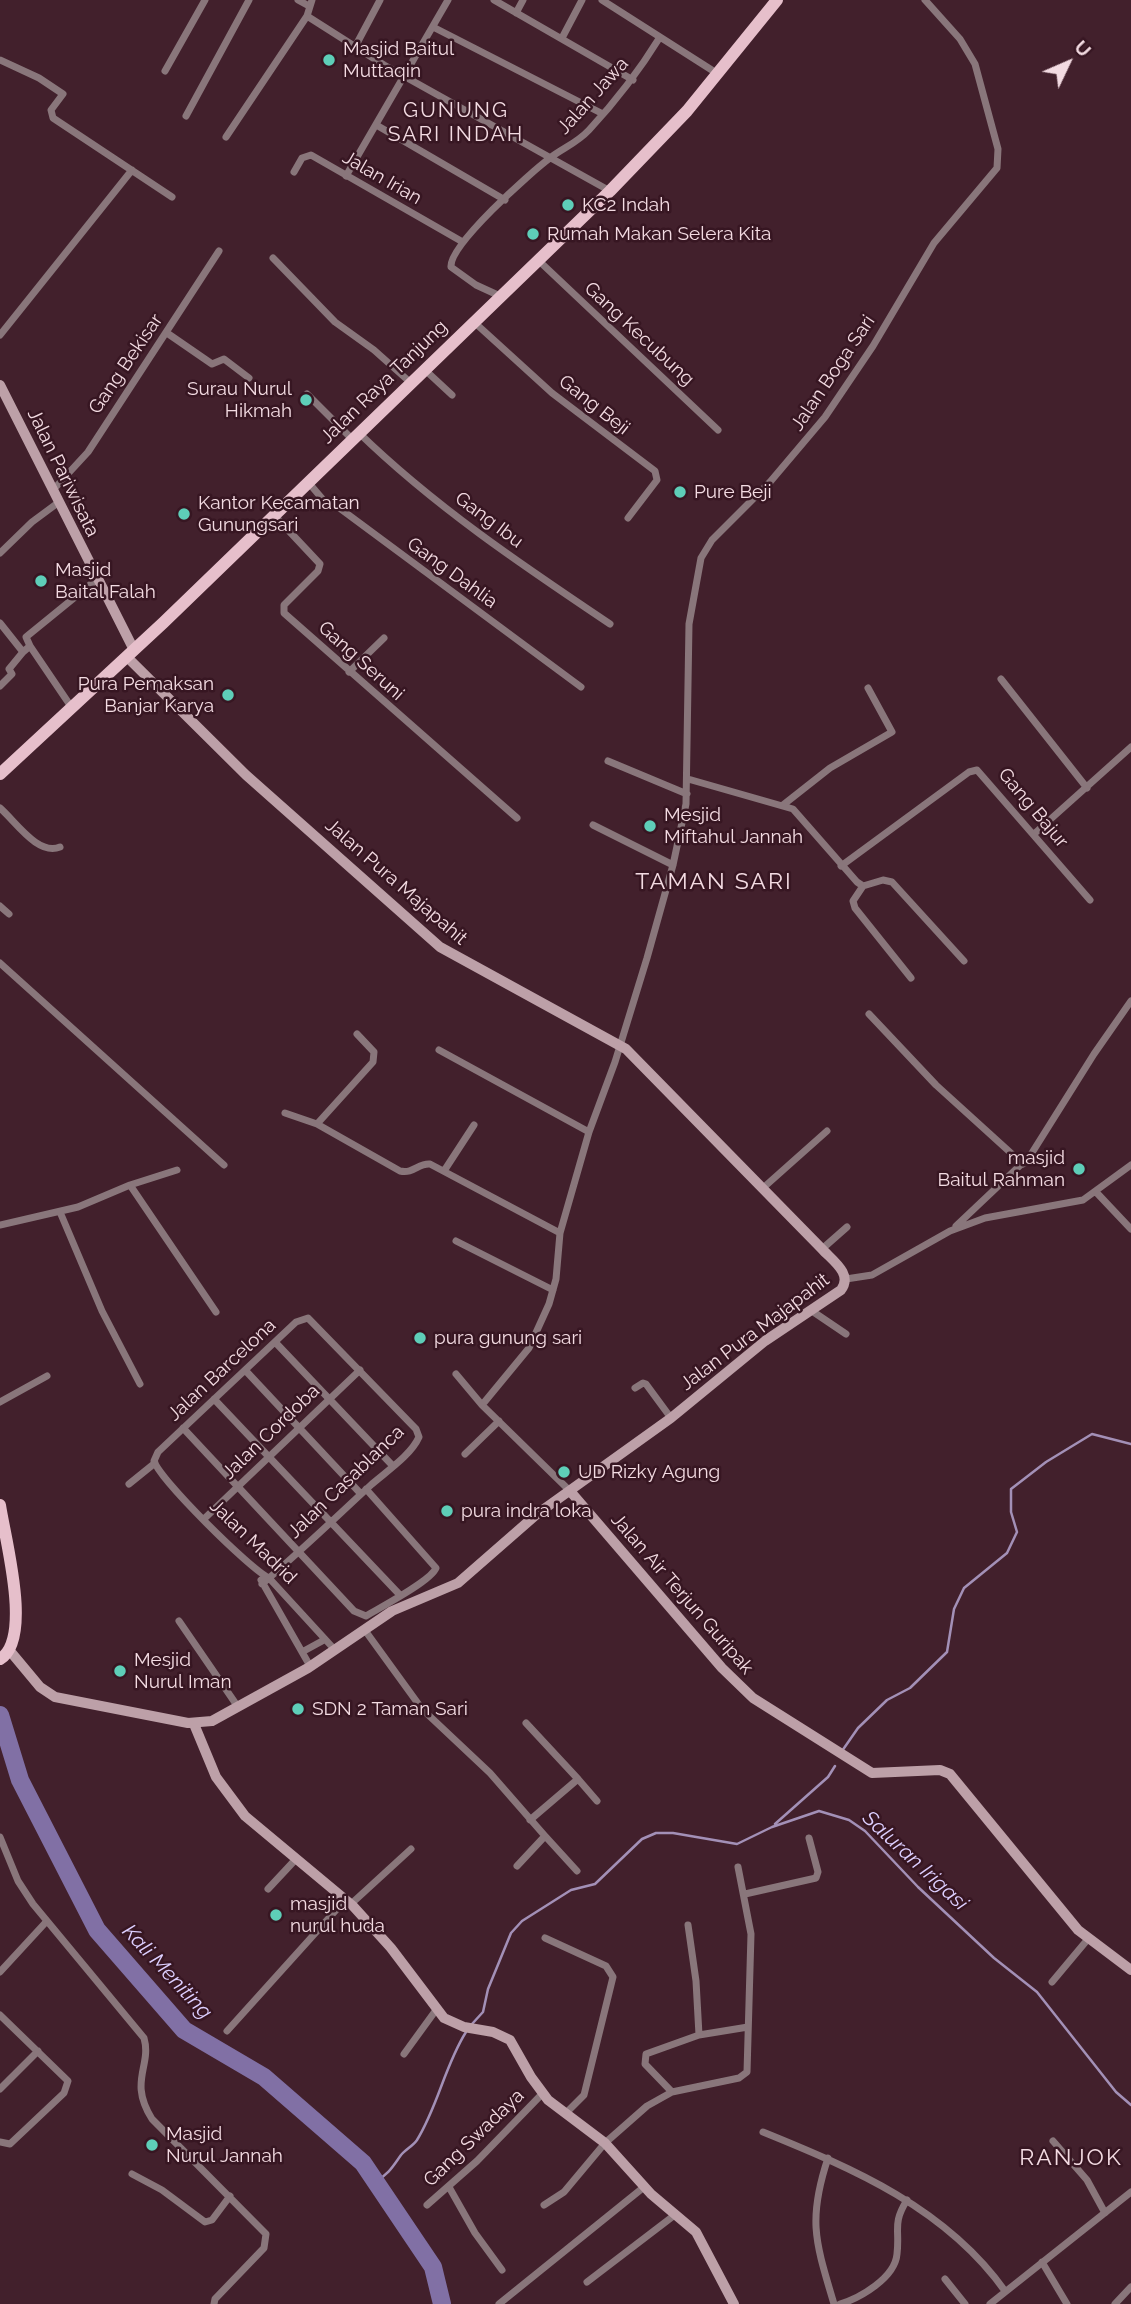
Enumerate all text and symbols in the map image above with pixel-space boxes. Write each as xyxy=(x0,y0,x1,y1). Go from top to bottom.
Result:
north arrow xyxy=(1033,28,1103,98)
text: U xyxy=(1070,36,1096,61)
place label: Masjid Baitul Muttaqin xyxy=(343,38,454,82)
marker: Masjid Baitul Muttaqin xyxy=(321,52,337,68)
street label: Jalan Jawa xyxy=(553,53,633,139)
district label: GUNUNG SARI INDAH xyxy=(389,98,523,148)
street label: Jalan Irian xyxy=(338,146,426,210)
place label: KC2 Indah xyxy=(582,194,670,216)
marker: KC2 Indah xyxy=(560,197,576,213)
place label: Rumah Makan Selera Kita xyxy=(547,223,771,245)
marker: Rumah Makan Selera Kita xyxy=(525,226,541,242)
street label: Gang Kecubung xyxy=(579,277,699,391)
street label: Gang Bekisar xyxy=(84,310,168,418)
street label: Jalan Boga Sari xyxy=(786,311,880,435)
street label: Jalan Raya Tanjung xyxy=(316,316,452,448)
street label: Gang Beji xyxy=(554,370,634,440)
place label: Surau Nurul Hikmah xyxy=(187,378,292,422)
marker: Surau Nurul Hikmah xyxy=(298,392,314,408)
street label: Jalan Pariwisata xyxy=(22,405,104,541)
place label: Pure Beji xyxy=(694,481,772,503)
marker: Pure Beji xyxy=(672,484,688,500)
street label: Gang Ibu xyxy=(450,487,528,553)
place label: Kantor Kecamatan Gunungsari xyxy=(198,492,360,536)
marker: Kantor Kecamatan Gunungsari xyxy=(176,506,192,522)
street label: Gang Dahlia xyxy=(402,533,502,613)
place label: Masjid Baital Falah xyxy=(55,559,156,603)
marker: Masjid Baital Falah xyxy=(33,573,49,589)
street label: Gang Seruni xyxy=(313,617,409,705)
place label: Pura Pemaksan Banjar Karya xyxy=(78,673,214,717)
marker: Pura Pemaksan Banjar Karya xyxy=(220,687,236,703)
street label: Gang Bajur xyxy=(993,764,1073,852)
place label: Mesjid Miftahul Jannah xyxy=(664,804,803,848)
street label: Jalan Pura Majapahit xyxy=(320,814,472,950)
marker: Mesjid Miftahul Jannah xyxy=(642,818,658,834)
district label: TAMAN SARI xyxy=(637,868,791,896)
place label: masjid Baitul Rahman xyxy=(938,1147,1065,1191)
marker: masjid Baitul Rahman xyxy=(1071,1161,1087,1177)
street label: Jalan Pura Majapahit xyxy=(676,1268,834,1396)
street label: Jalan Barcelona xyxy=(163,1314,281,1426)
place label: pura gunung sari xyxy=(434,1327,582,1349)
marker: pura gunung sari xyxy=(412,1330,428,1346)
street label: Jalan Cordoba xyxy=(218,1380,324,1484)
street label: Jalan Casablanca xyxy=(283,1421,409,1543)
place label: UD Rizky Agung xyxy=(578,1461,720,1483)
marker: UD Rizky Agung xyxy=(556,1464,572,1480)
street label: Jalan Madrid xyxy=(205,1495,301,1589)
place label: pura indra loka xyxy=(461,1500,592,1522)
marker: pura indra loka xyxy=(439,1503,455,1519)
street label: Jalan Air Terjun Guripak xyxy=(606,1509,758,1679)
place label: Mesjid Nurul Iman xyxy=(134,1649,232,1693)
marker: Mesjid Nurul Iman xyxy=(112,1663,128,1679)
place label: SDN 2 Taman Sari xyxy=(312,1698,468,1720)
marker: SDN 2 Taman Sari xyxy=(290,1701,306,1717)
water label: Saluran Irigasi xyxy=(857,1806,973,1916)
place label: masjid nurul huda xyxy=(290,1893,385,1937)
marker: masjid nurul huda xyxy=(268,1907,284,1923)
water label: Kali Meniting xyxy=(117,1919,217,2025)
street label: Gang Swadaya xyxy=(419,2084,529,2192)
place label: Masjid Nurul Jannah xyxy=(166,2123,283,2167)
marker: Masjid Nurul Jannah xyxy=(144,2137,160,2153)
district label: RANJOK xyxy=(1020,2144,1122,2172)

